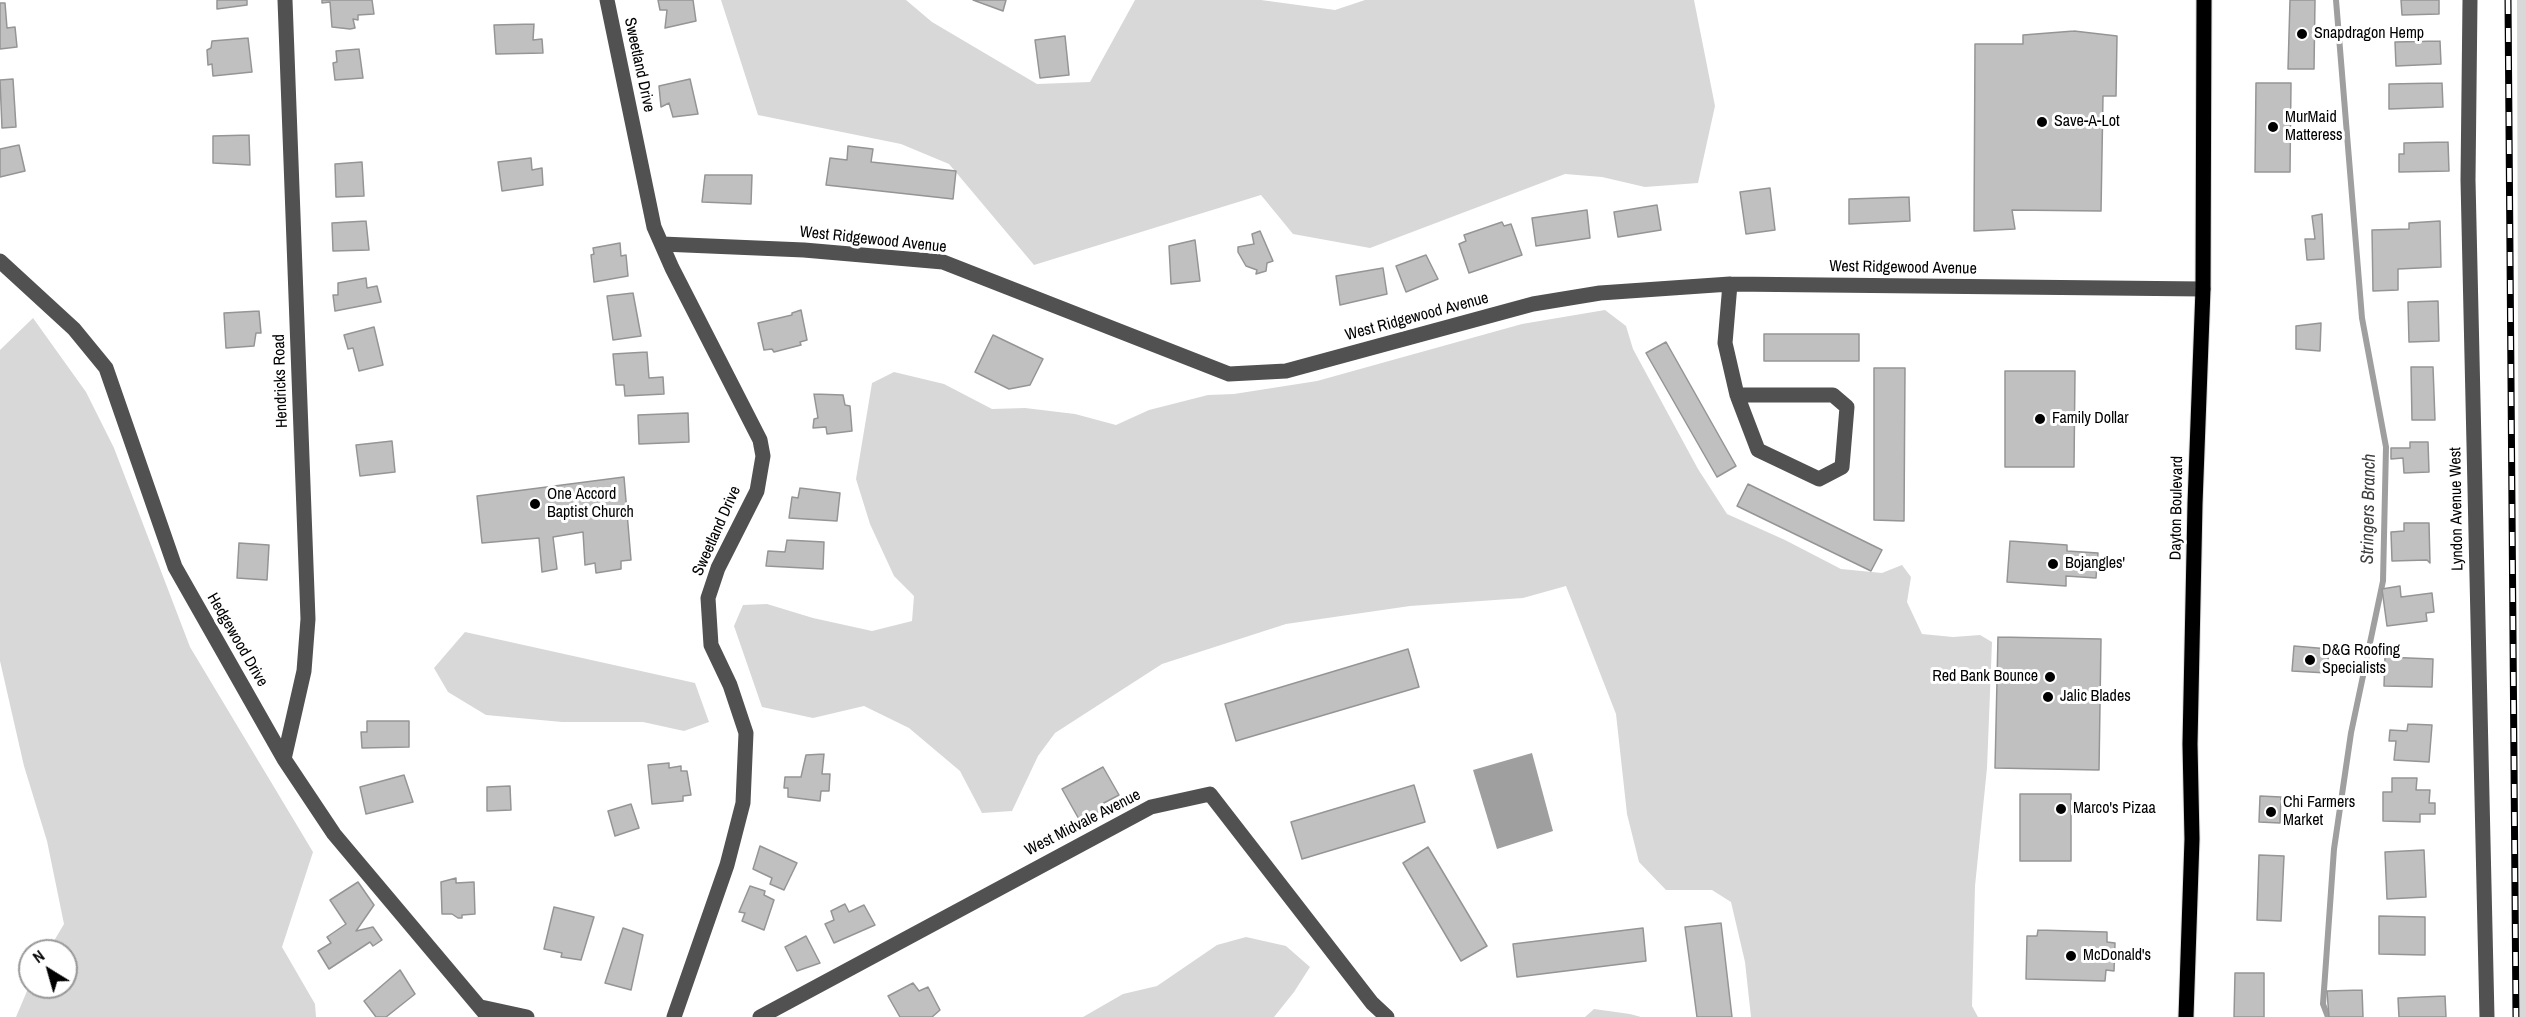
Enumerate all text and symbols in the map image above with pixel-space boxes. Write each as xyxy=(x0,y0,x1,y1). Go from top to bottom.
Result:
street label: Sweetland Drive xyxy=(620,16,658,114)
place label: Snapdragon Hemp xyxy=(2314,24,2424,44)
marker: Snapdragon Hemp xyxy=(2295,27,2309,41)
place label: MurMaid Matteress xyxy=(2285,108,2343,146)
place label: Save-A-Lot xyxy=(2054,112,2120,132)
marker: Save-A-Lot xyxy=(2035,115,2049,129)
marker: MurMaid Matteress xyxy=(2266,120,2280,134)
street label: West Ridgewood Avenue xyxy=(799,223,947,257)
street label: West Ridgewood Avenue xyxy=(1829,257,1977,279)
street label: West Ridgewood Avenue xyxy=(1343,289,1491,345)
street label: Hendricks Road xyxy=(270,334,292,428)
place label: Family Dollar xyxy=(2052,409,2129,429)
marker: Family Dollar xyxy=(2033,412,2047,426)
street label: Lyndon Avenue West xyxy=(2446,447,2468,571)
water label: Stringers Branch xyxy=(2357,453,2381,565)
street label: Dayton Boulevard xyxy=(2166,456,2188,560)
street label: Sweetland Drive xyxy=(689,483,745,579)
place label: One Accord Baptist Church xyxy=(547,485,634,523)
marker: One Accord Baptist Church xyxy=(528,497,542,511)
place label: Bojangles' xyxy=(2065,554,2125,574)
marker: Bojangles' xyxy=(2046,557,2060,571)
street label: Hedgewood Drive xyxy=(202,590,272,690)
place label: D&G Roofing Specialists xyxy=(2322,641,2400,679)
marker: D&G Roofing Specialists xyxy=(2303,653,2317,667)
place label: Red Bank Bounce xyxy=(1932,667,2038,687)
marker: Red Bank Bounce xyxy=(2043,670,2057,684)
place label: Jalic Blades xyxy=(2060,687,2131,707)
marker: Jalic Blades xyxy=(2041,690,2055,704)
street label: West Midvale Avenue xyxy=(1022,786,1144,860)
place label: Chi Farmers Market xyxy=(2283,793,2355,831)
place label: Marco's Pizaa xyxy=(2073,799,2156,819)
marker: Marco's Pizaa xyxy=(2054,802,2068,816)
marker: Chi Farmers Market xyxy=(2264,805,2278,819)
north arrow xyxy=(18,939,78,999)
text: N xyxy=(28,945,49,968)
place label: McDonald's xyxy=(2083,946,2151,966)
marker: McDonald's xyxy=(2064,949,2078,963)

